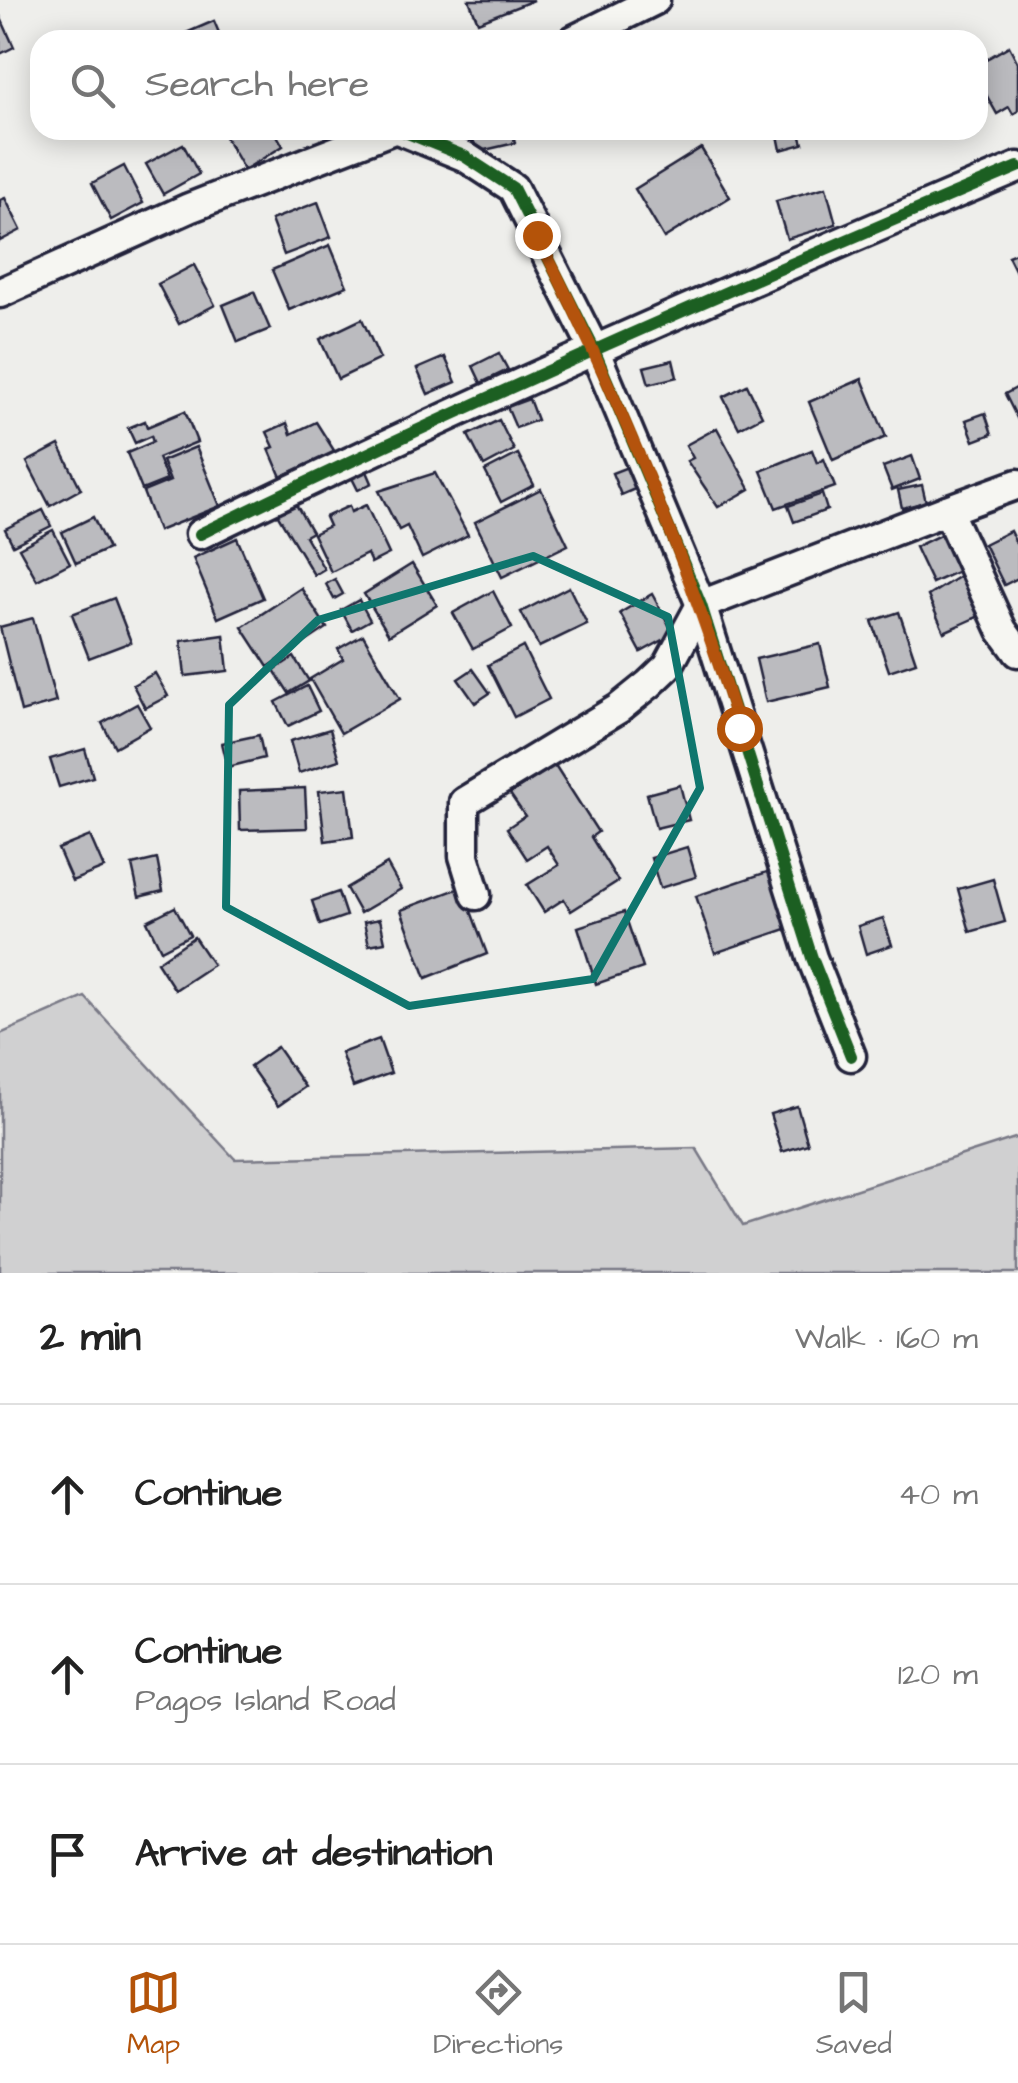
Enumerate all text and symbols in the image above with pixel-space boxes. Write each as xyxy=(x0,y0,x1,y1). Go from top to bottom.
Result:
search box xyxy=(30,30,988,140)
icon: search xyxy=(65,58,120,113)
text: Search here xyxy=(145,59,369,111)
route end xyxy=(515,213,561,259)
route start xyxy=(717,706,763,752)
text: 2 min xyxy=(40,1309,141,1367)
text: Walk · 160 m xyxy=(795,1316,978,1361)
icon: ahead xyxy=(40,1467,95,1522)
text: Continue xyxy=(135,1468,282,1520)
text: 40 m xyxy=(898,1472,978,1517)
text: Continue xyxy=(135,1626,282,1678)
icon: ahead xyxy=(40,1647,95,1702)
text: 120 m xyxy=(898,1652,978,1697)
text: Pagos Island Road xyxy=(135,1678,396,1723)
icon: arrive xyxy=(40,1827,95,1882)
text: Arrive at destination xyxy=(135,1828,492,1880)
tab: Map xyxy=(126,1965,181,2064)
tab: Directions xyxy=(433,1965,563,2064)
tab: Saved xyxy=(816,1965,892,2064)

